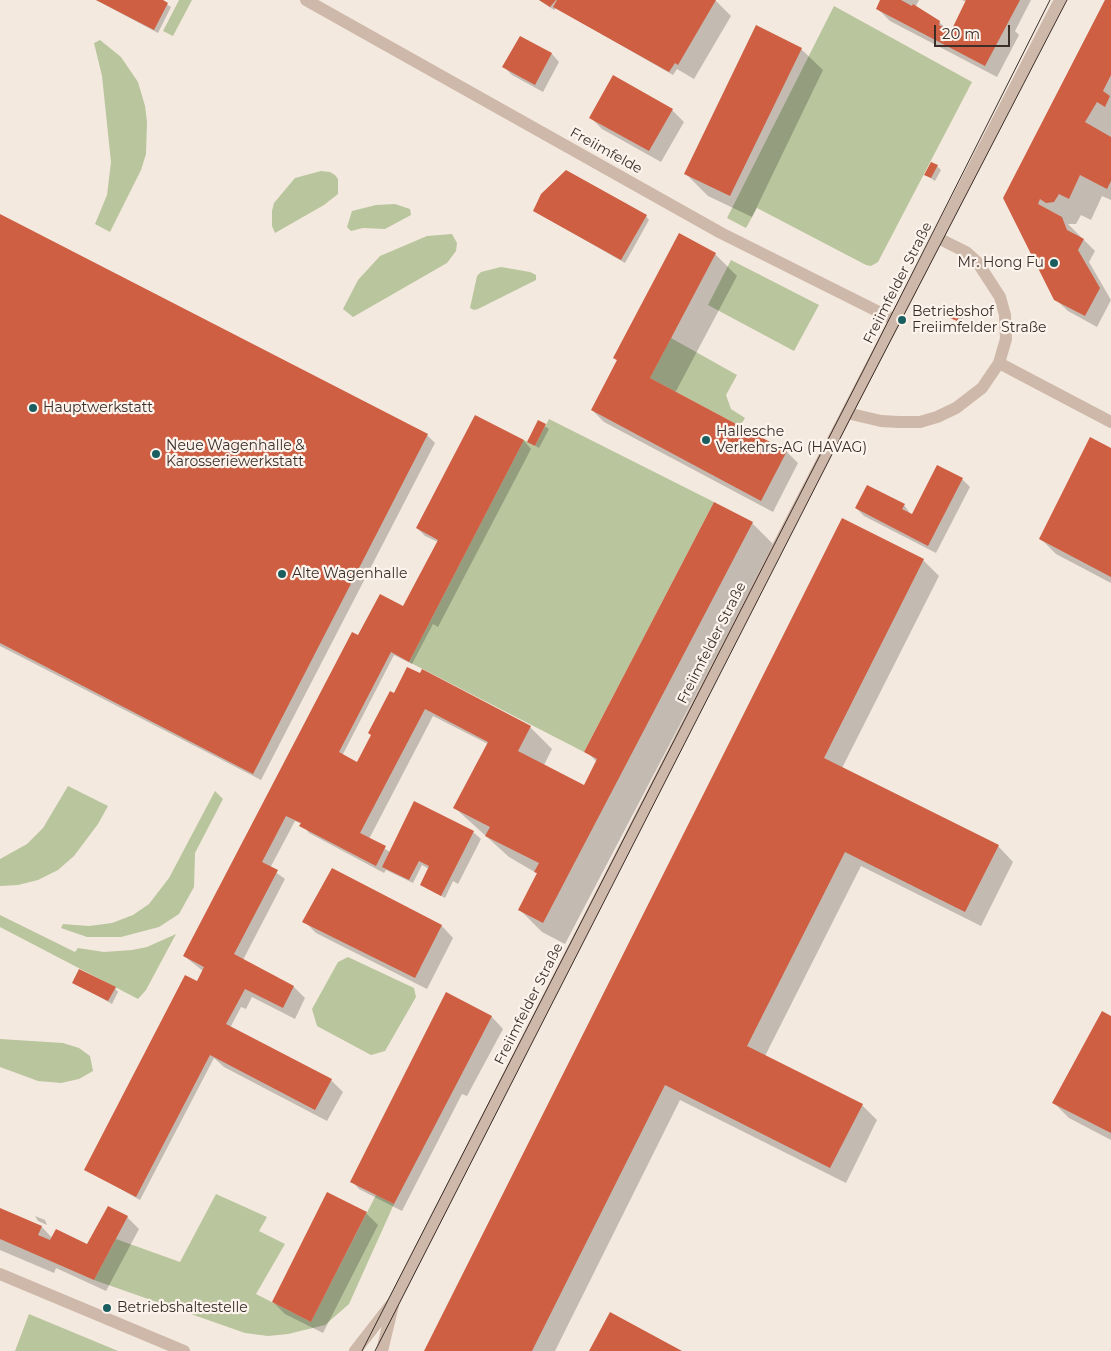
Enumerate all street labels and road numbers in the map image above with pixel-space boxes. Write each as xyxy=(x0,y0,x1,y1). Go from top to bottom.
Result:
street label: Freiimfelde xyxy=(567,124,645,178)
street label: Freiimfelder Straße xyxy=(860,219,936,347)
street label: Freiimfelder Straße xyxy=(674,579,750,707)
street label: Freiimfelder Straße xyxy=(491,940,567,1068)

